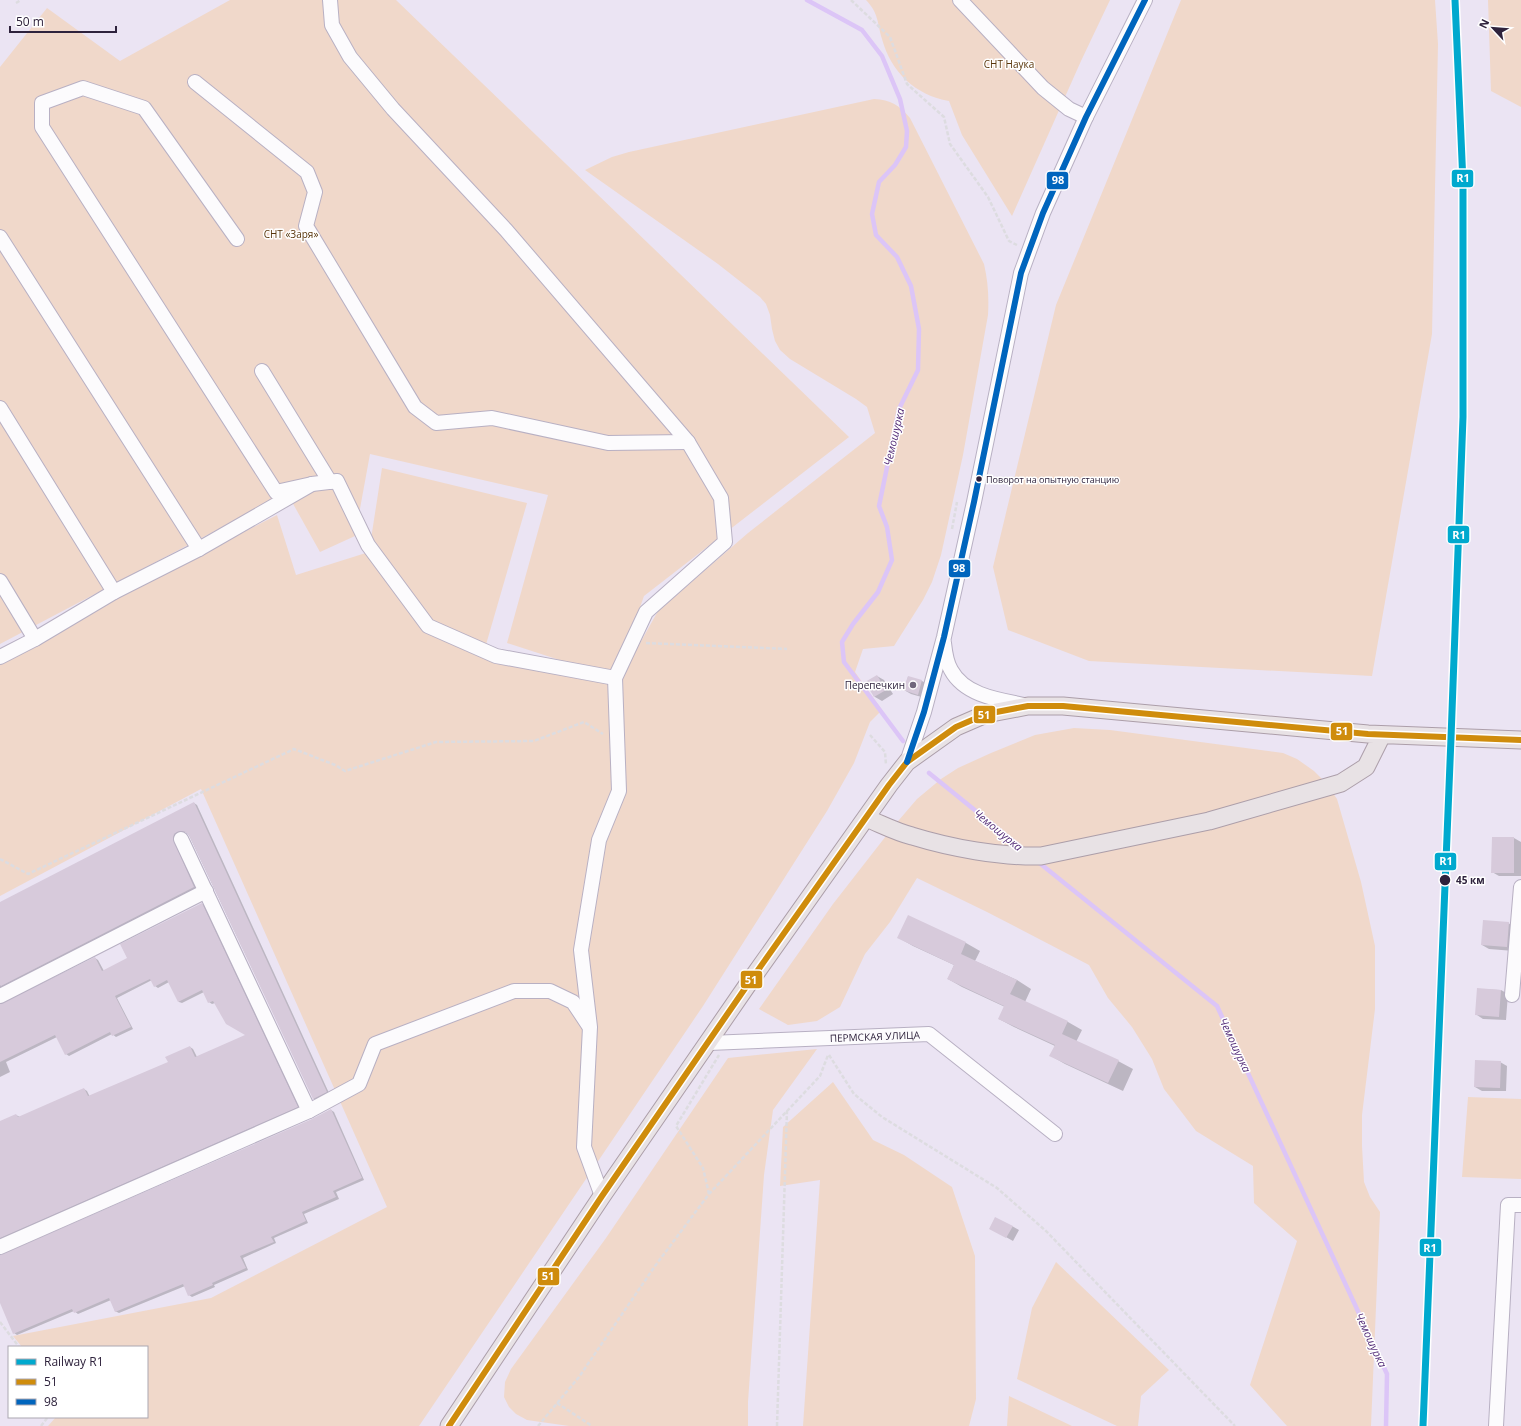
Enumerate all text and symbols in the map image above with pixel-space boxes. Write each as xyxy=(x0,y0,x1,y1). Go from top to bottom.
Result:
scale bar xyxy=(10,8,116,34)
north arrow xyxy=(1473,8,1513,48)
text: 50 m xyxy=(16,13,44,30)
text: N xyxy=(1475,16,1492,31)
park label: СНТ Наука xyxy=(984,57,1034,71)
line badge: R1 xyxy=(1451,169,1474,188)
text: R1 xyxy=(1456,170,1470,185)
line badge: 98 xyxy=(1046,171,1069,190)
text: 98 xyxy=(1052,172,1064,187)
park label: СНТ «Заря» xyxy=(264,227,318,241)
water label: Чемошурка xyxy=(880,407,907,467)
place label: Поворот на опытную станцию xyxy=(986,473,1119,486)
marker: Поворот на опытную станцию xyxy=(974,474,984,484)
line badge: R1 xyxy=(1447,525,1470,544)
text: R1 xyxy=(1452,527,1466,542)
line badge: 98 xyxy=(948,559,971,578)
text: 98 xyxy=(953,560,965,575)
place label: Перепечкин xyxy=(845,678,905,692)
marker: Перепечкин xyxy=(908,680,918,690)
line badge: 51 xyxy=(973,705,996,724)
text: 51 xyxy=(978,707,990,722)
line badge: 51 xyxy=(1330,722,1353,741)
text: 51 xyxy=(1336,723,1348,738)
water label: Чемошурка xyxy=(971,805,1026,854)
line badge: R1 xyxy=(1434,852,1457,871)
text: R1 xyxy=(1439,853,1453,868)
marker: 45 км xyxy=(1438,873,1452,887)
place label: 45 км xyxy=(1456,873,1485,887)
line badge: 51 xyxy=(740,970,763,989)
text: 51 xyxy=(745,972,757,987)
water label: Чемошурка xyxy=(1216,1015,1255,1075)
street label: ПЕРМСКАЯ УЛИЦА xyxy=(830,1027,921,1045)
line badge: R1 xyxy=(1419,1238,1442,1257)
text: R1 xyxy=(1423,1240,1437,1255)
line badge: 51 xyxy=(537,1267,560,1286)
text: 51 xyxy=(542,1268,554,1283)
water label: Чемошурка xyxy=(1352,1310,1391,1370)
legend xyxy=(8,1346,148,1418)
text: Railway R1 xyxy=(44,1353,104,1370)
text: 51 xyxy=(44,1373,58,1390)
text: 98 xyxy=(44,1393,58,1410)

